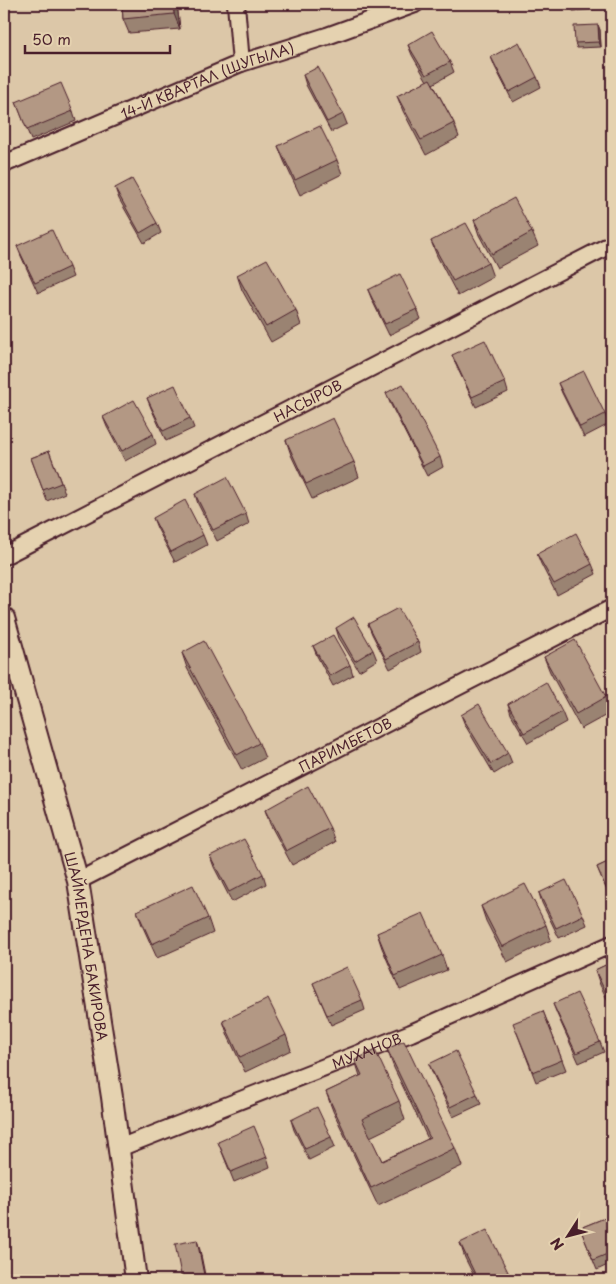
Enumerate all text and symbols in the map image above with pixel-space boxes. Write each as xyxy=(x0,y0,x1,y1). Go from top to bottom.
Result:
scale bar xyxy=(25,22,170,54)
text: 50 m xyxy=(32,27,71,50)
street label: 14-Й КВАРТАЛ (ШУГЫЛА) xyxy=(117,37,297,124)
street label: НАСЫРОВ xyxy=(269,374,345,427)
street label: ПАРИМБЕТОВ xyxy=(295,712,395,777)
street label: ШАЙМЕРДЕНА БАКИРОВА xyxy=(60,849,114,1042)
street label: МУХАНОВ xyxy=(329,1027,404,1074)
north arrow xyxy=(544,1212,594,1262)
text: N xyxy=(545,1233,569,1255)

